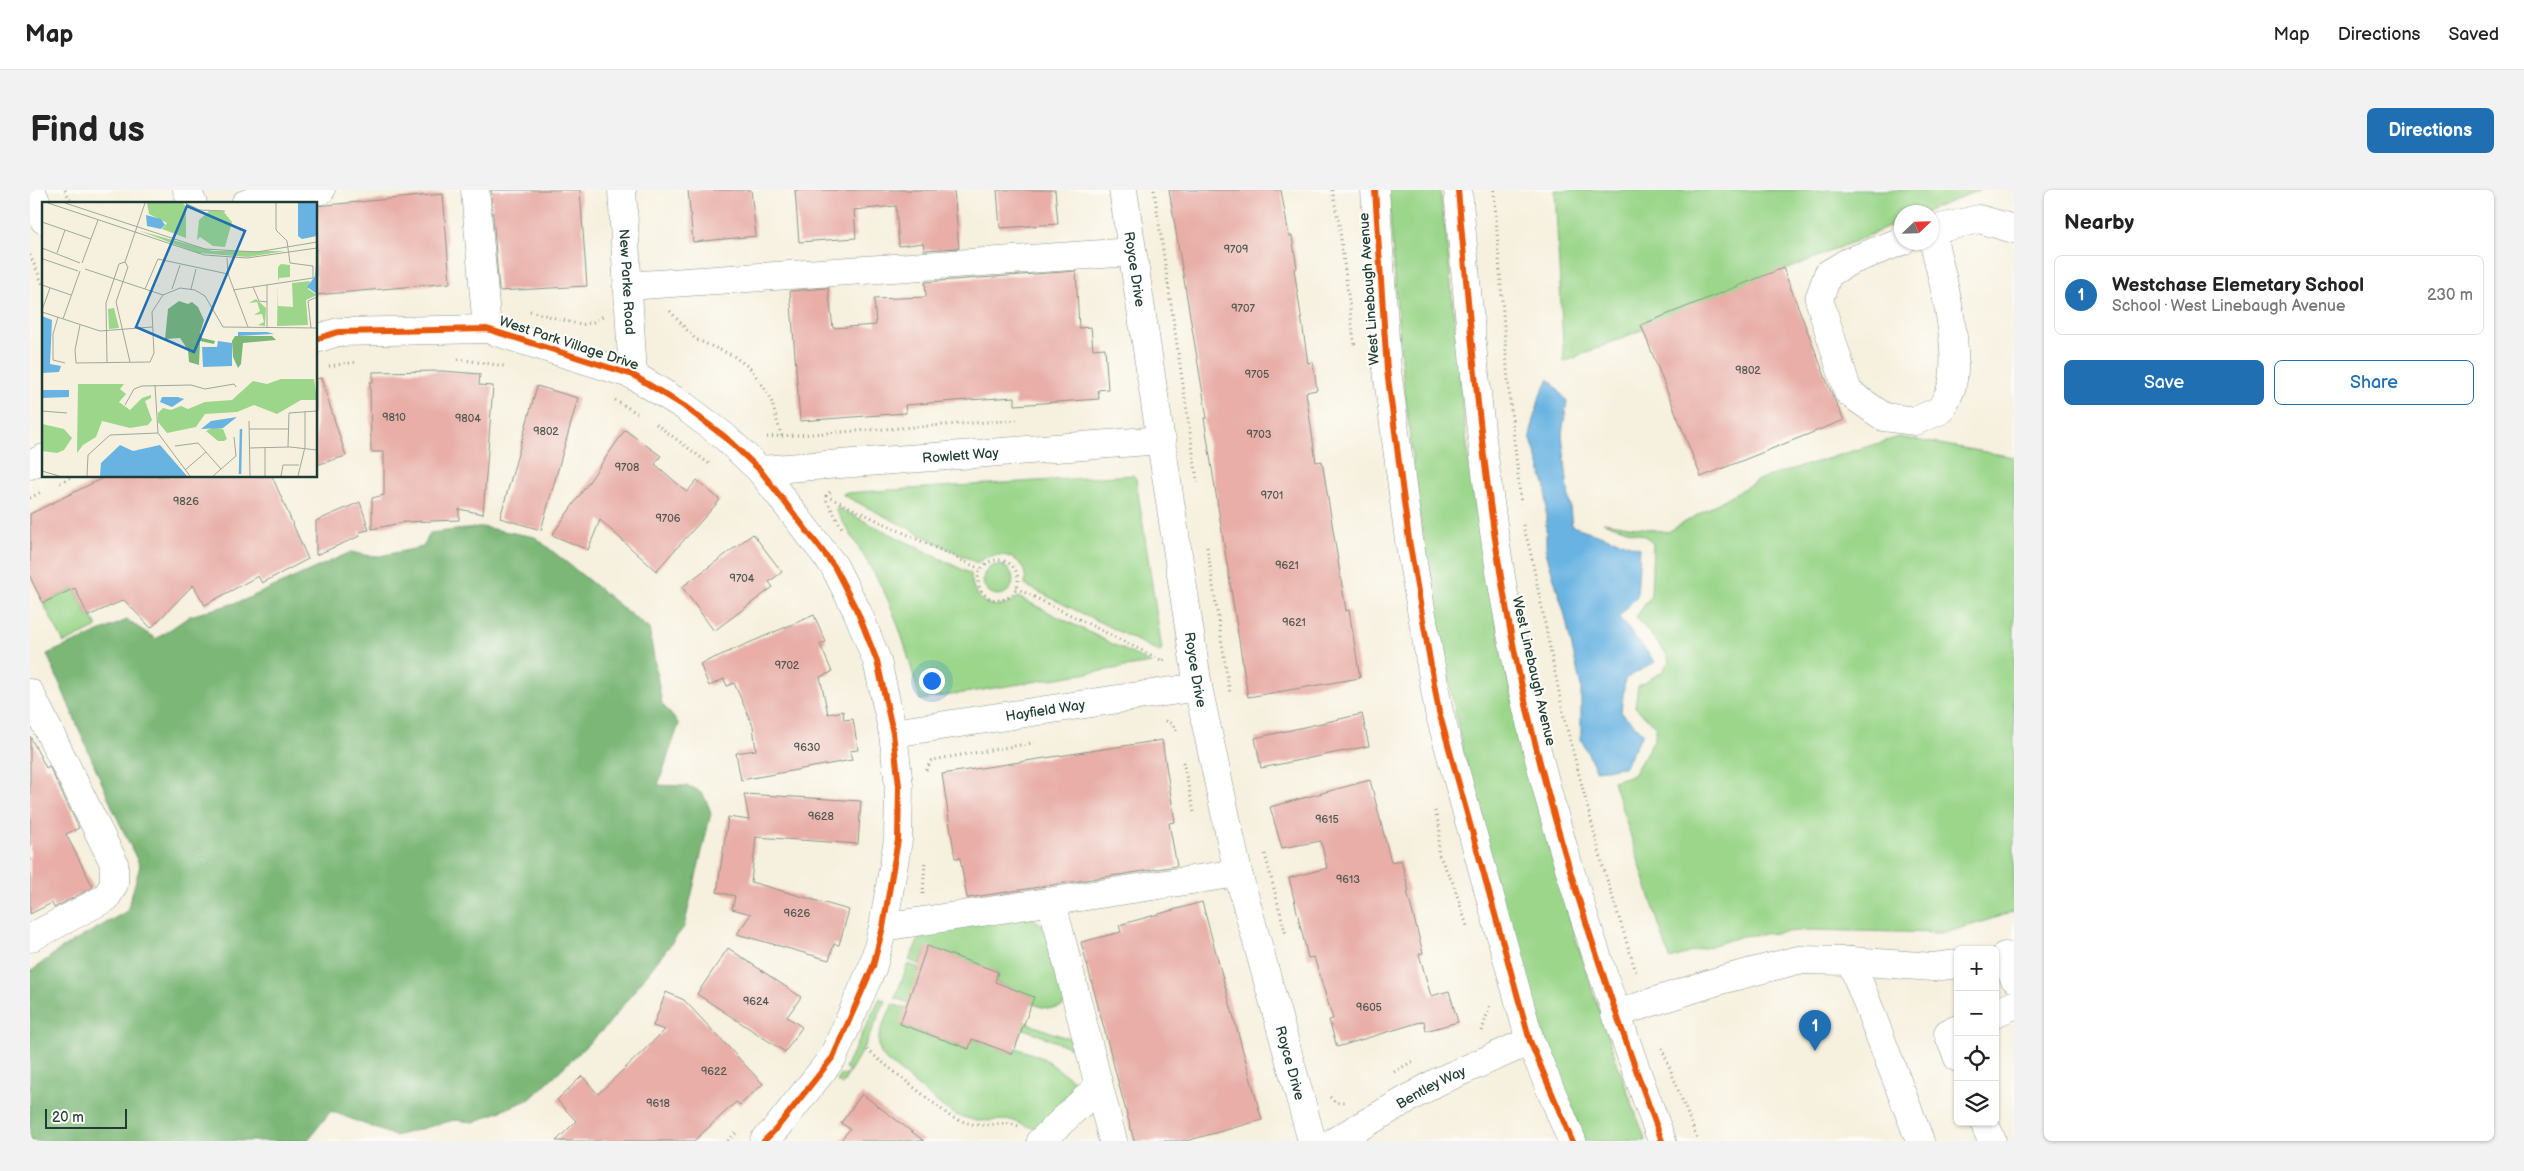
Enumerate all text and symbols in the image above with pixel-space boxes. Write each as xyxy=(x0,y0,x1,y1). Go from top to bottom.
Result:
text: Map xyxy=(25,20,73,49)
text: Map xyxy=(2274,24,2310,45)
text: Directions xyxy=(2338,24,2420,45)
text: Saved xyxy=(2448,24,2499,45)
button: Directions xyxy=(2367,108,2494,153)
text: Find us xyxy=(30,109,145,152)
inset map xyxy=(42,202,318,478)
north arrow xyxy=(1894,205,1939,250)
text: Nearby xyxy=(2064,210,2134,235)
street label: West Linebaugh Avenue xyxy=(1355,212,1383,366)
street label: New Parke Road xyxy=(616,228,639,335)
street label: Royce Drive xyxy=(1121,230,1149,308)
house number: 9709 xyxy=(1224,243,1248,256)
text: Westchase Elemetary School xyxy=(2112,274,2364,297)
text: 1 xyxy=(2078,286,2084,305)
text: 230 m xyxy=(2427,286,2473,305)
text: School · West Linebaugh Avenue xyxy=(2112,297,2345,316)
house number: 9707 xyxy=(1231,302,1255,315)
street label: West Park Village Drive xyxy=(497,312,641,374)
button: Save xyxy=(2064,360,2264,405)
button: Share xyxy=(2274,360,2474,405)
house number: 9802 xyxy=(1735,364,1761,377)
house number: 9705 xyxy=(1245,368,1269,381)
house number: 9810 xyxy=(382,411,406,424)
house number: 9804 xyxy=(455,412,481,425)
house number: 9802 xyxy=(533,425,559,438)
house number: 9703 xyxy=(1247,428,1272,441)
street label: Rowlett Way xyxy=(922,444,1000,466)
house number: 9708 xyxy=(615,461,639,474)
house number: 9701 xyxy=(1261,489,1283,502)
house number: 9826 xyxy=(173,495,199,508)
house number: 9706 xyxy=(656,512,681,525)
house number: 9621 xyxy=(1275,559,1299,572)
house number: 9704 xyxy=(730,572,755,585)
street label: West Linebaugh Avenue xyxy=(1509,595,1559,747)
house number: 9621 xyxy=(1282,616,1306,629)
street label: Royce Drive xyxy=(1181,631,1211,709)
house number: 9702 xyxy=(775,659,800,672)
your location xyxy=(919,668,945,694)
street label: Hayfield Way xyxy=(1004,696,1087,724)
house number: 9630 xyxy=(794,741,821,754)
house number: 9628 xyxy=(808,810,834,823)
house number: 9615 xyxy=(1315,813,1339,826)
house number: 9613 xyxy=(1336,873,1360,886)
house number: 9626 xyxy=(784,907,810,920)
map controls xyxy=(1954,946,1999,1126)
button: + xyxy=(1954,946,1999,991)
button: − xyxy=(1954,991,1999,1036)
house number: 9624 xyxy=(743,995,769,1008)
house number: 9605 xyxy=(1356,1001,1382,1014)
pin: 1 xyxy=(1799,1010,1831,1051)
street label: Royce Drive xyxy=(1272,1024,1309,1102)
button: locate xyxy=(1954,1036,1999,1081)
street label: Bentley Way xyxy=(1393,1062,1469,1112)
house number: 9622 xyxy=(701,1065,728,1078)
button: layers xyxy=(1954,1081,1999,1126)
house number: 9618 xyxy=(646,1097,670,1110)
scale bar xyxy=(45,1106,128,1129)
text: 20 m xyxy=(52,1109,84,1126)

